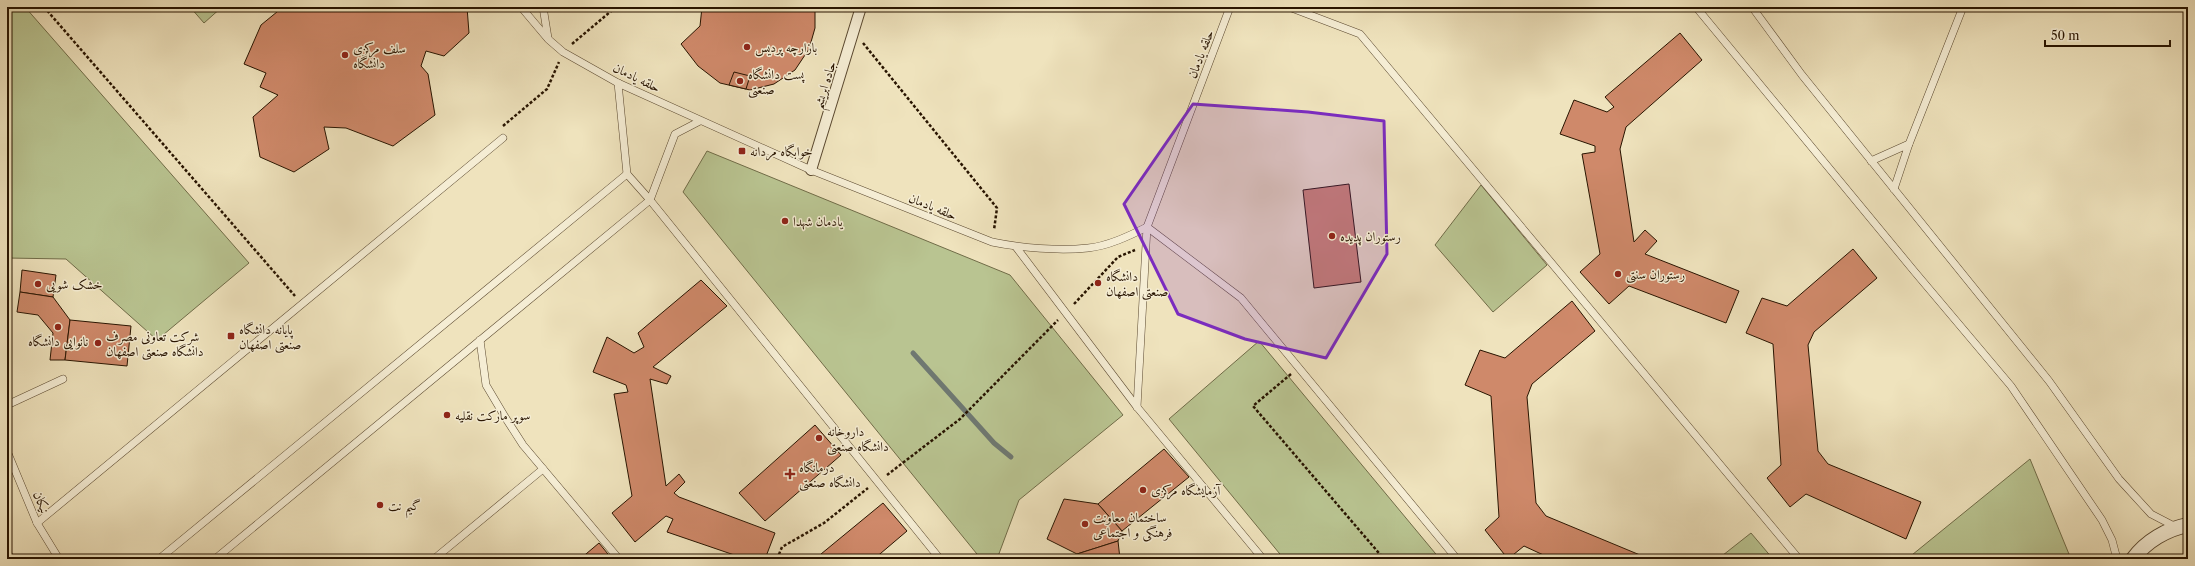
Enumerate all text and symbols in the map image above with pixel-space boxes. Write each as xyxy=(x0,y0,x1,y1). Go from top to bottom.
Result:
scale bar xyxy=(2045,22,2170,48)
street label: حلقه یادمان xyxy=(1183,27,1217,81)
text: 50 m xyxy=(2051,28,2080,43)
place label: بازارچه پردیس xyxy=(755,39,817,57)
place label: سلف مرکزی دانشگاه xyxy=(353,40,406,71)
marker: بازارچه پردیس xyxy=(742,42,752,52)
marker: سلف مرکزی دانشگاه xyxy=(340,50,350,60)
street label: حلقه یادمان xyxy=(610,59,663,96)
street label: جاده ابریشم xyxy=(809,59,845,113)
place label: پست دانشگاه صنعتی xyxy=(748,66,805,99)
marker: پست دانشگاه صنعتی xyxy=(735,76,745,86)
place label: خوابگاه مردانه xyxy=(750,143,813,161)
marker: خوابگاه مردانه xyxy=(737,146,747,156)
street label: حلقه یادمان xyxy=(906,189,960,224)
place label: یادمان شهدا xyxy=(793,213,844,230)
marker: یادمان شهدا xyxy=(780,216,790,226)
place label: رستوران پدیده xyxy=(1340,228,1401,246)
marker: رستوران پدیده xyxy=(1327,231,1337,241)
place label: رستوران سنتی xyxy=(1626,266,1685,284)
place label: دانشگاه صنعتی اصفهان xyxy=(1106,268,1168,301)
marker: رستوران سنتی xyxy=(1613,269,1623,279)
place label: خشک شویی xyxy=(46,276,103,293)
marker: دانشگاه صنعتی اصفهان xyxy=(1093,278,1103,288)
marker: خشک شویی xyxy=(33,279,43,289)
place label: پایانه دانشگاه صنعتی اصفهان xyxy=(239,321,301,354)
marker: نانوایی دانشگاه xyxy=(53,322,63,332)
place label: شرکت تعاونی مصرف دانشگاه صنعتی اصفهان xyxy=(106,328,204,361)
marker: پایانه دانشگاه صنعتی اصفهان xyxy=(226,331,236,341)
place label: نانوایی دانشگاه xyxy=(28,333,88,350)
marker: شرکت تعاونی مصرف دانشگاه صنعتی اصفهان xyxy=(93,338,103,348)
place label: سوپر مارکت نقلیه xyxy=(455,407,530,425)
marker: سوپر مارکت نقلیه xyxy=(442,410,452,420)
place label: داروخانه دانشگاه صنعتی xyxy=(827,423,889,456)
marker: داروخانه دانشگاه صنعتی xyxy=(814,433,824,443)
place label: درمانگاه دانشگاه صنعتی xyxy=(799,459,861,492)
marker: درمانگاه دانشگاه صنعتی xyxy=(784,468,796,480)
place label: آزمایشگاه مرکزی xyxy=(1151,482,1221,500)
marker: آزمایشگاه مرکزی xyxy=(1138,485,1148,495)
street label: نیکان xyxy=(30,489,54,515)
place label: گیم نت xyxy=(388,497,421,519)
marker: گیم نت xyxy=(375,500,385,510)
place label: ساختمان معاونت فرهنگی و اجتماعی xyxy=(1093,509,1173,542)
marker: ساختمان معاونت فرهنگی و اجتماعی xyxy=(1080,519,1090,529)

